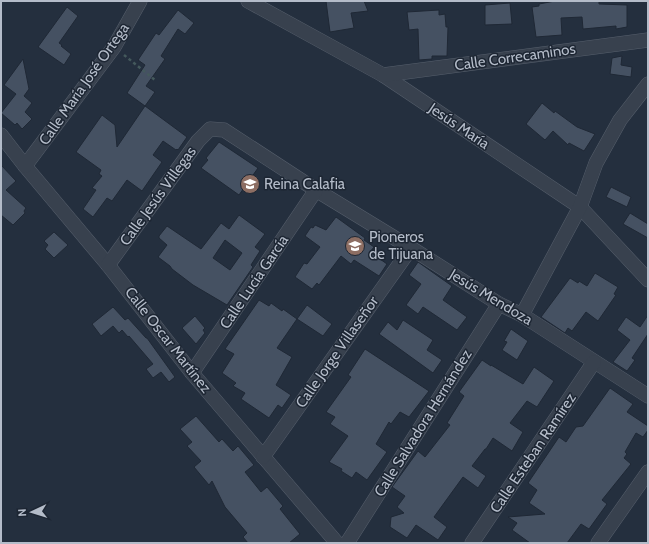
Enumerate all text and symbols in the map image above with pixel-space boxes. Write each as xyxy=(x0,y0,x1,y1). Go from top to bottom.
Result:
street label: Calle María José Ortega xyxy=(35,19,133,149)
street label: Calle Correcaminos xyxy=(453,40,577,74)
street label: Jesús María xyxy=(424,99,493,153)
street label: Calle Jesús Villegas xyxy=(116,143,200,249)
school or university icon: Reina Calafia xyxy=(239,173,261,195)
place label: Reina Calafia xyxy=(264,175,346,193)
place label: Pioneros de Tijuana xyxy=(369,228,434,263)
street label: Calle Lucía García xyxy=(216,231,292,332)
school or university icon: Pioneros de Tijuana xyxy=(344,235,366,257)
street label: Jesús Mendoza xyxy=(445,265,536,329)
street label: Calle Oscar Martínez xyxy=(121,283,215,397)
street label: Calle Jorge Villaseñor xyxy=(292,293,382,411)
street label: Calle Salvadora Hernández xyxy=(370,346,476,500)
street label: Calle Esteban Ramírez xyxy=(486,390,580,516)
north arrow xyxy=(12,492,52,532)
text: N xyxy=(15,508,29,517)

